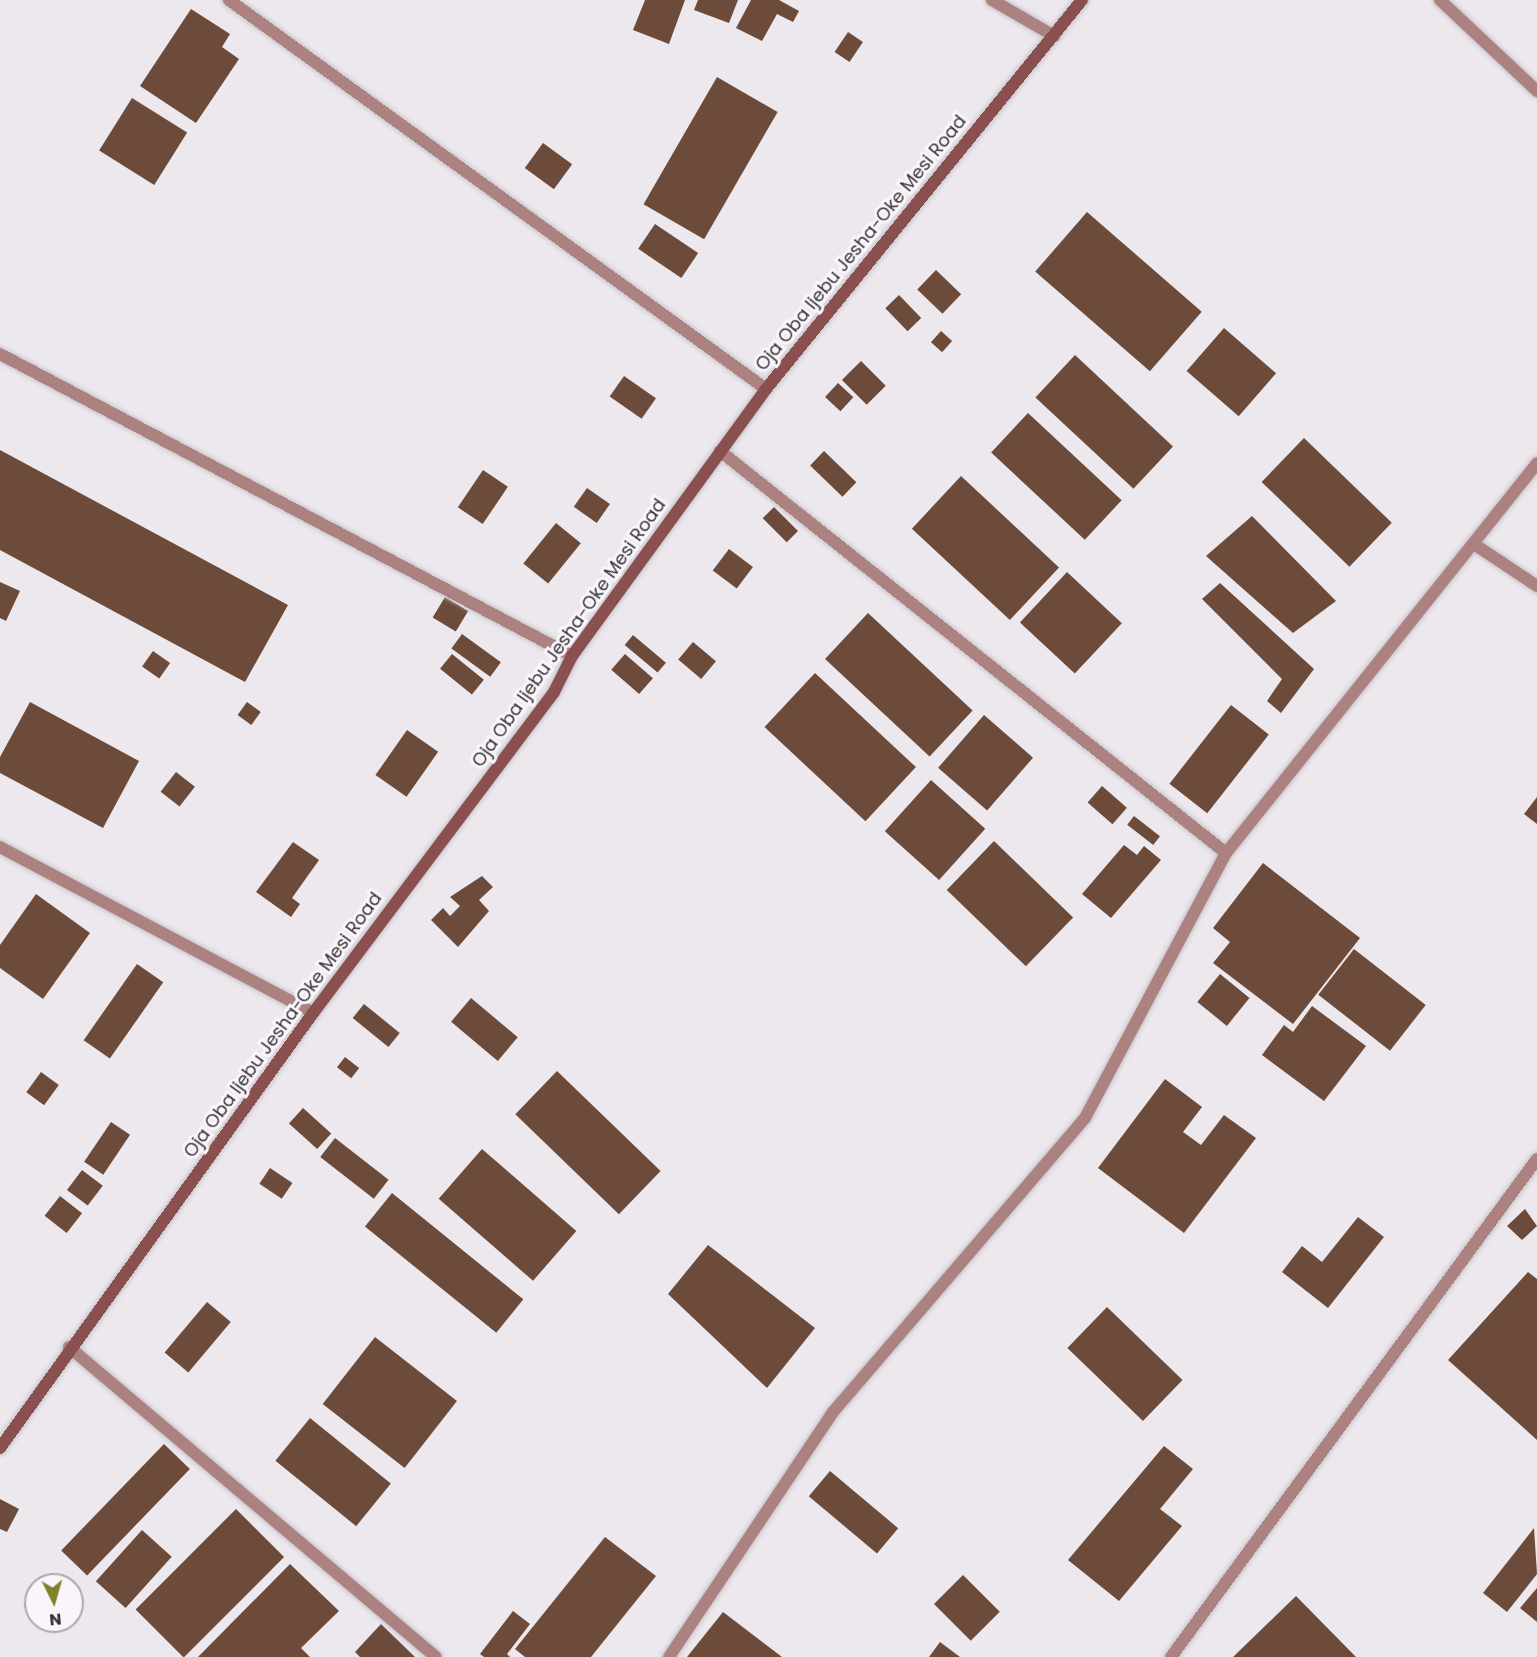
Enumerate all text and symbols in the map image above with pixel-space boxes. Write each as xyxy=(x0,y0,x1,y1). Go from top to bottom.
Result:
street label: Oja Oba Ijebu Jesha-Oke Mesi Road xyxy=(751,111,971,375)
street label: Oja Oba Ijebu Jesha-Oke Mesi Road xyxy=(468,495,670,771)
street label: Oja Oba Ijebu Jesha-Oke Mesi Road xyxy=(179,888,387,1162)
north arrow xyxy=(24,1573,84,1633)
text: N xyxy=(48,1607,62,1631)

